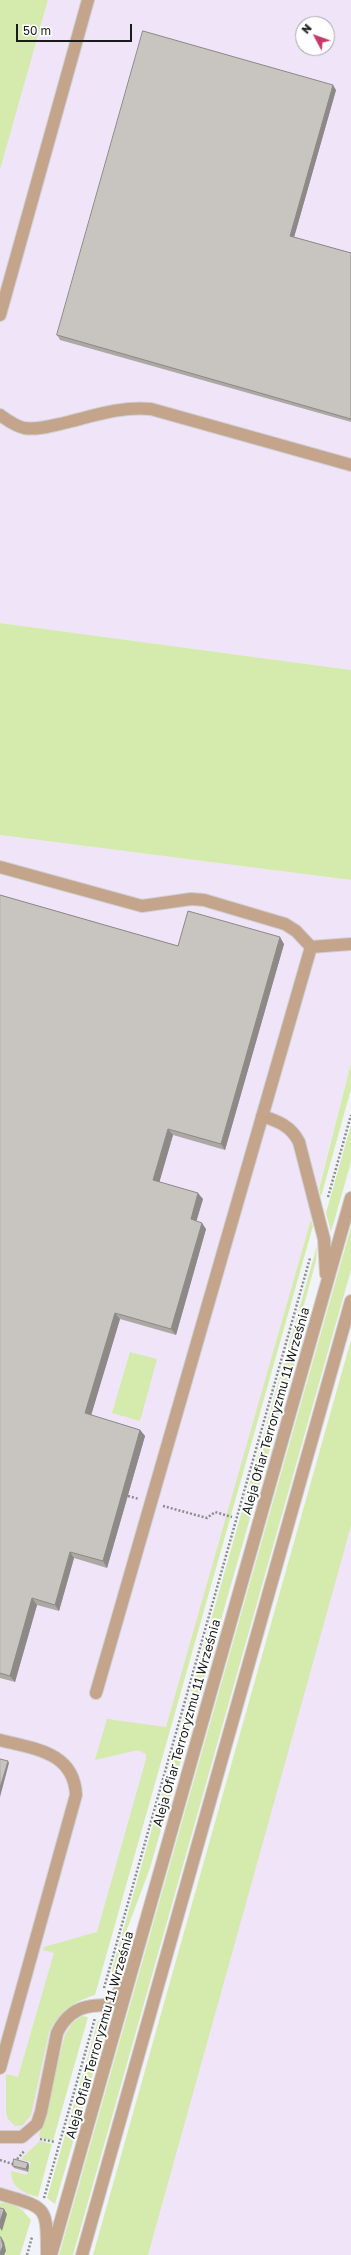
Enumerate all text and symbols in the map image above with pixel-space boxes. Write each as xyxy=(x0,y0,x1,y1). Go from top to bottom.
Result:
scale bar xyxy=(18,16,134,42)
north arrow xyxy=(295,16,335,56)
text: N xyxy=(299,21,314,36)
text: 50 m xyxy=(23,23,51,38)
street label: Aleja Ofiar Terroryzmu 11 Września xyxy=(239,1306,313,1516)
street label: Aleja Ofiar Terroryzmu 11 Września xyxy=(150,1618,224,1828)
street label: Aleja Ofiar Terroryzmu 11 Września xyxy=(63,1930,137,2140)

